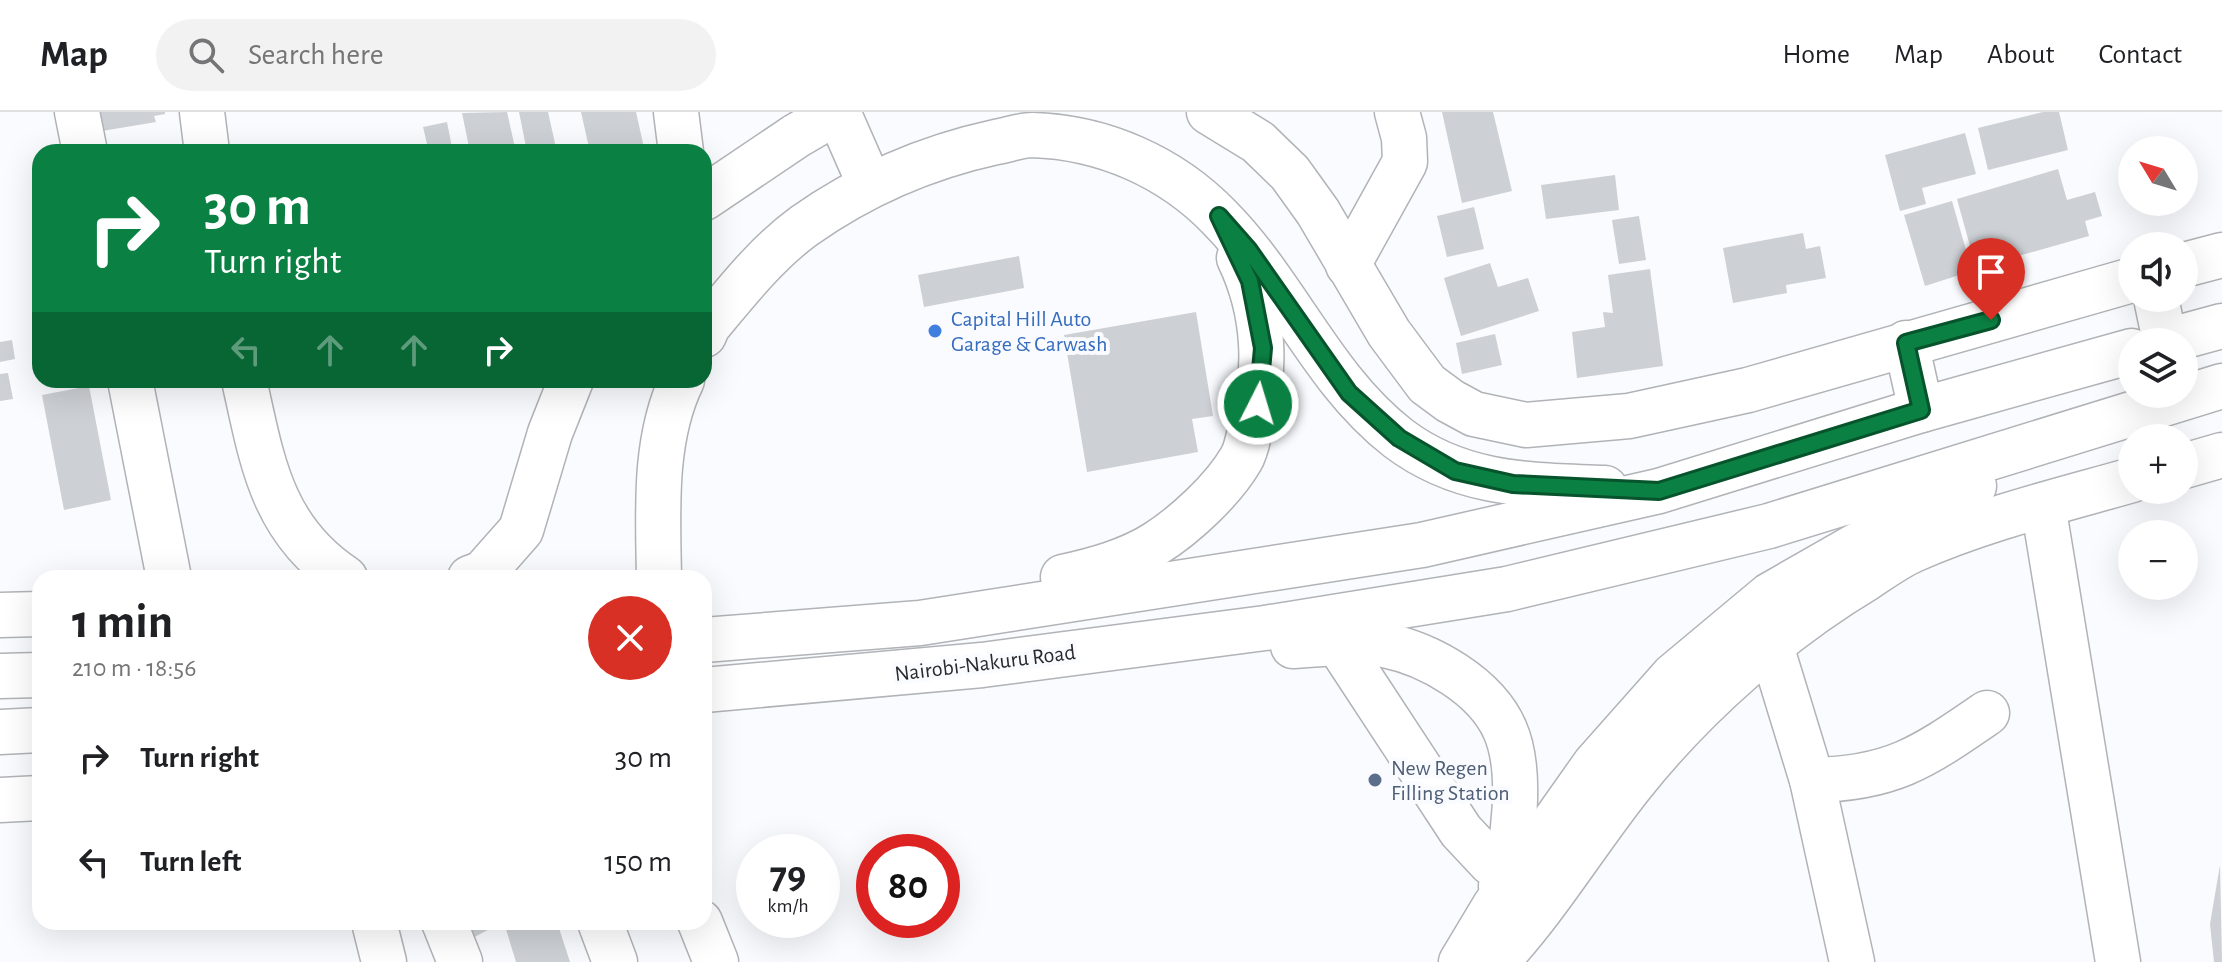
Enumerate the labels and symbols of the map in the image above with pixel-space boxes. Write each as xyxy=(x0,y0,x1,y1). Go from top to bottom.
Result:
north arrow xyxy=(2118,136,2198,216)
pin xyxy=(1957,238,2025,320)
place label: Capital Hill Auto Garage & Carwash xyxy=(951,308,1107,355)
marker: Capital Hill Auto Garage & Carwash xyxy=(926,322,944,340)
position arrow xyxy=(1216,362,1300,446)
street label: Nairobi-Nakuru Road xyxy=(893,641,1077,685)
place label: New Regen Filling Station xyxy=(1391,757,1510,804)
marker: New Regen Filling Station xyxy=(1366,771,1384,789)
speed limit sign: 80 xyxy=(856,834,960,938)

